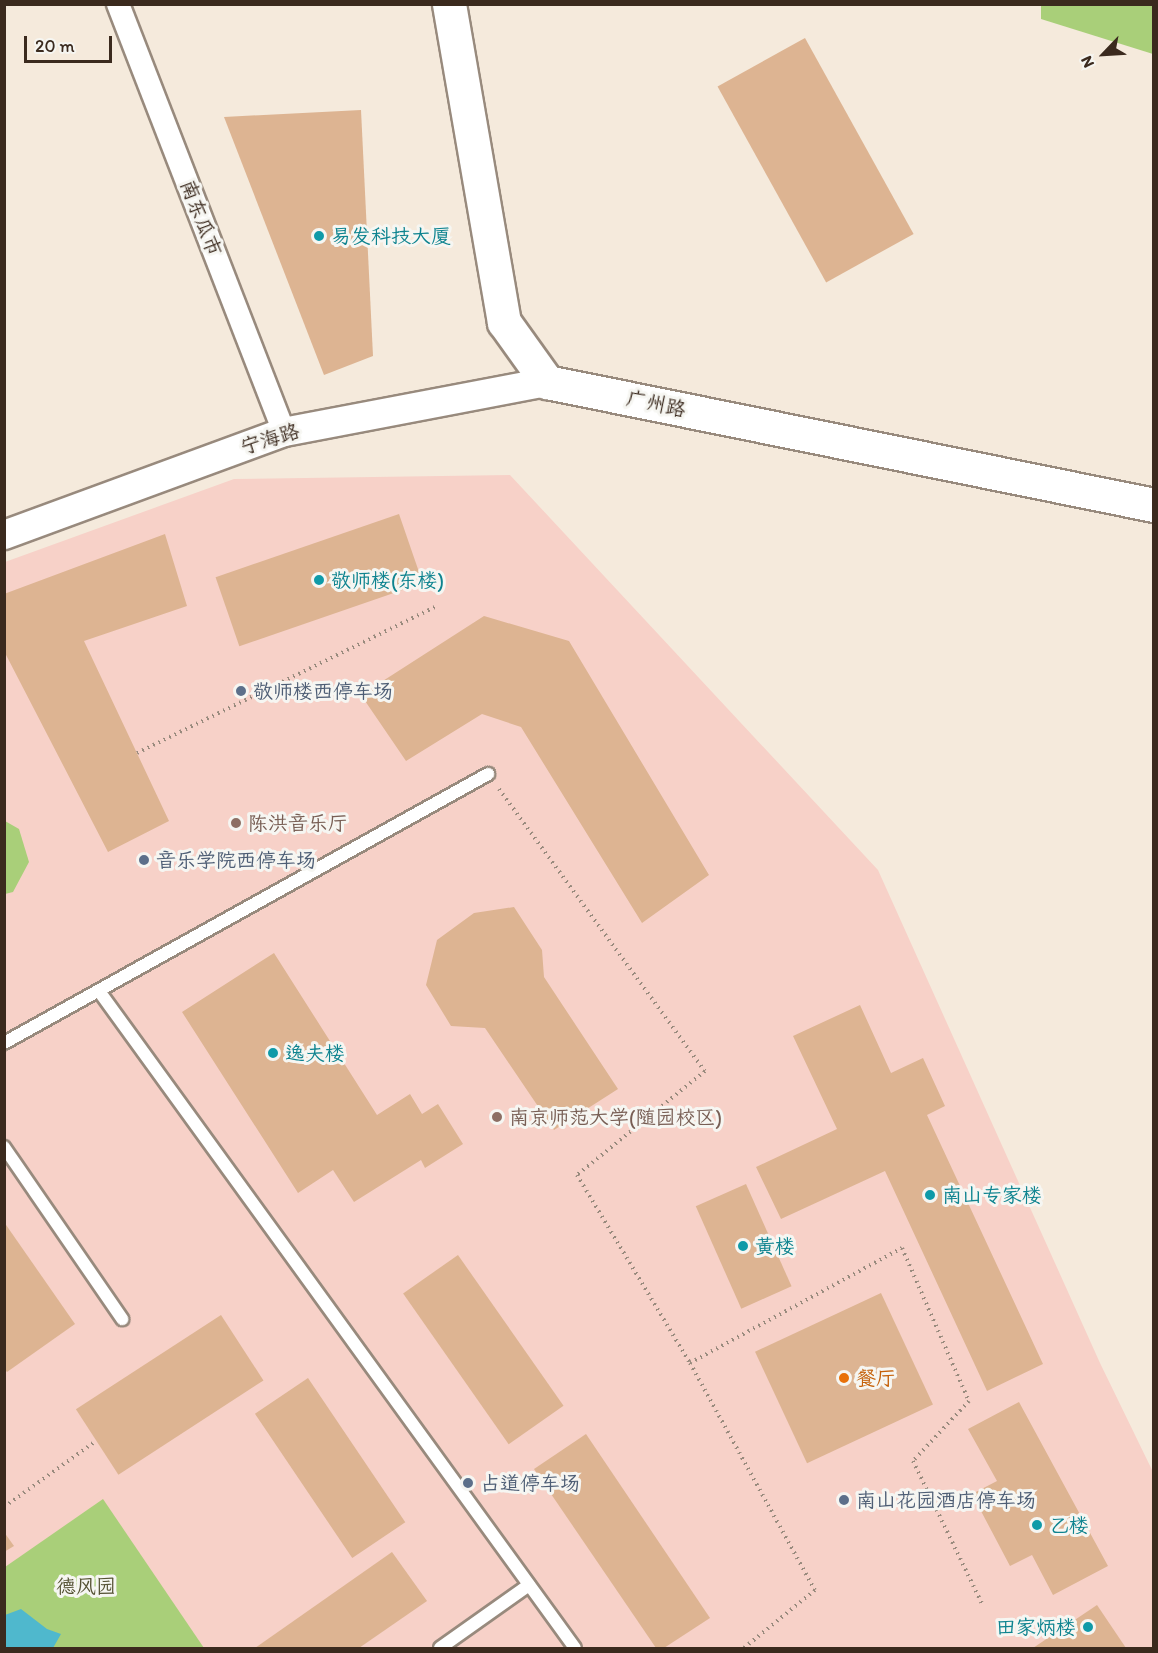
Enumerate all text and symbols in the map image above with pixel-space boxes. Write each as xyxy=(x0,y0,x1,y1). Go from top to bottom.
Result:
scale bar xyxy=(27,24,116,62)
north arrow xyxy=(1074,24,1134,84)
text: 20 m xyxy=(35,35,75,57)
text: N xyxy=(1076,53,1098,71)
street label: 南东瓜市 xyxy=(175,176,227,260)
place label: 易发科技大厦 xyxy=(331,224,451,248)
marker: 易发科技大厦 xyxy=(312,229,326,243)
street label: 广州路 xyxy=(624,386,688,422)
street label: 宁海路 xyxy=(238,419,302,459)
place label: 敬师楼(东楼) xyxy=(331,568,444,592)
marker: 敬师楼(东楼) xyxy=(312,573,326,587)
place label: 敬师楼西停车场 xyxy=(253,679,393,703)
marker: 敬师楼西停车场 xyxy=(234,684,248,698)
place label: 陈洪音乐厅 xyxy=(248,811,348,835)
marker: 陈洪音乐厅 xyxy=(229,816,243,830)
place label: 音乐学院西停车场 xyxy=(156,848,316,872)
marker: 音乐学院西停车场 xyxy=(137,853,151,867)
place label: 逸夫楼 xyxy=(285,1041,345,1065)
marker: 逸夫楼 xyxy=(266,1046,280,1060)
place label: 南京师范大学(随园校区) xyxy=(509,1105,722,1129)
marker: 南京师范大学(随园校区) xyxy=(490,1110,504,1124)
place label: 南山专家楼 xyxy=(942,1183,1042,1207)
marker: 南山专家楼 xyxy=(923,1188,937,1202)
place label: 黄楼 xyxy=(755,1234,795,1258)
marker: 黄楼 xyxy=(736,1239,750,1253)
place label: 餐厅 xyxy=(856,1366,896,1390)
marker: 餐厅 xyxy=(837,1371,851,1385)
place label: 占道停车场 xyxy=(480,1471,580,1495)
marker: 占道停车场 xyxy=(461,1476,475,1490)
place label: 南山花园酒店停车场 xyxy=(856,1488,1036,1512)
marker: 南山花园酒店停车场 xyxy=(837,1493,851,1507)
place label: 乙楼 xyxy=(1049,1513,1089,1537)
marker: 乙楼 xyxy=(1030,1518,1044,1532)
park label: 德风园 xyxy=(56,1574,116,1598)
place label: 田家炳楼 xyxy=(996,1615,1076,1639)
marker: 田家炳楼 xyxy=(1081,1620,1095,1634)

